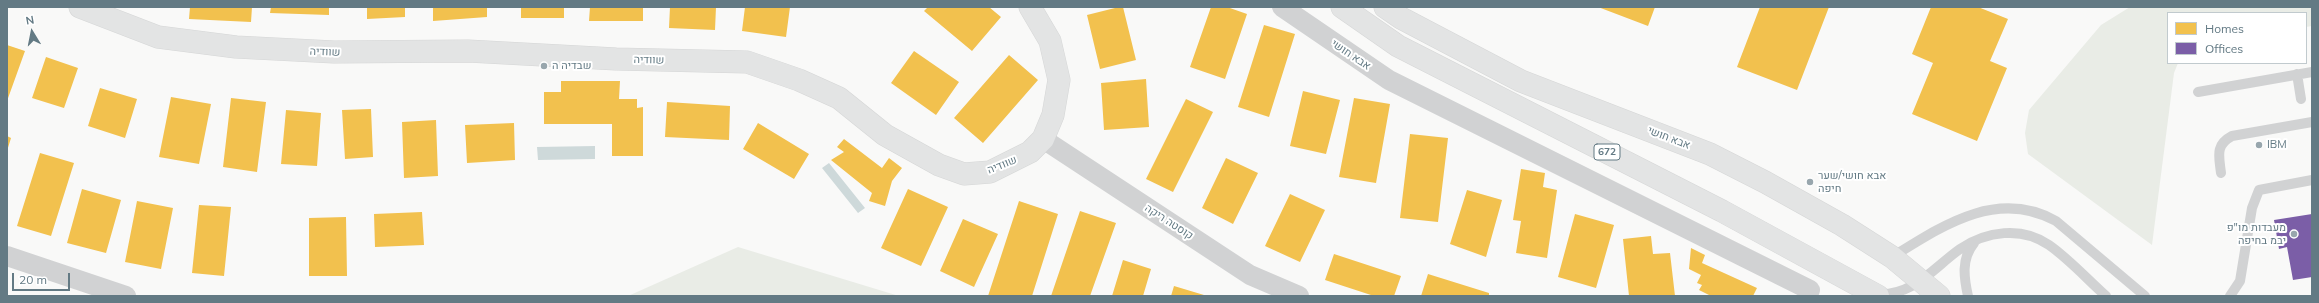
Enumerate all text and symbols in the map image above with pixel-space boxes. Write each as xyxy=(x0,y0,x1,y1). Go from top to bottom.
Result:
north arrow xyxy=(12,12,52,52)
legend xyxy=(2167,12,2307,64)
text: N xyxy=(25,13,35,28)
text: Homes xyxy=(2205,21,2244,36)
street label: אבא חושי xyxy=(1329,37,1373,73)
text: Offices xyxy=(2205,41,2243,56)
street label: שוודיה xyxy=(309,45,341,59)
street label: שוודיה xyxy=(634,53,664,67)
place label: שבדיה ה xyxy=(552,59,591,73)
marker: שבדיה ה xyxy=(539,61,549,71)
street label: אבא חושי xyxy=(1646,124,1692,152)
place label: IBM xyxy=(2267,138,2287,152)
marker: IBM xyxy=(2254,140,2264,150)
road number: 672 xyxy=(1594,144,1620,160)
street label: שוודיה xyxy=(985,153,1019,177)
place label: אבא חושי/שער חיפה xyxy=(1818,169,1886,195)
marker: אבא חושי/שער חיפה xyxy=(1805,177,1815,187)
street label: קוסטה ריקה xyxy=(1142,201,1196,243)
place label: מעבדות מו"פ יבמ בחיפה xyxy=(2227,221,2286,247)
marker: מעבדות מו"פ יבמ בחיפה xyxy=(2289,229,2299,239)
scale bar xyxy=(14,265,72,291)
text: 20 m xyxy=(19,272,47,287)

